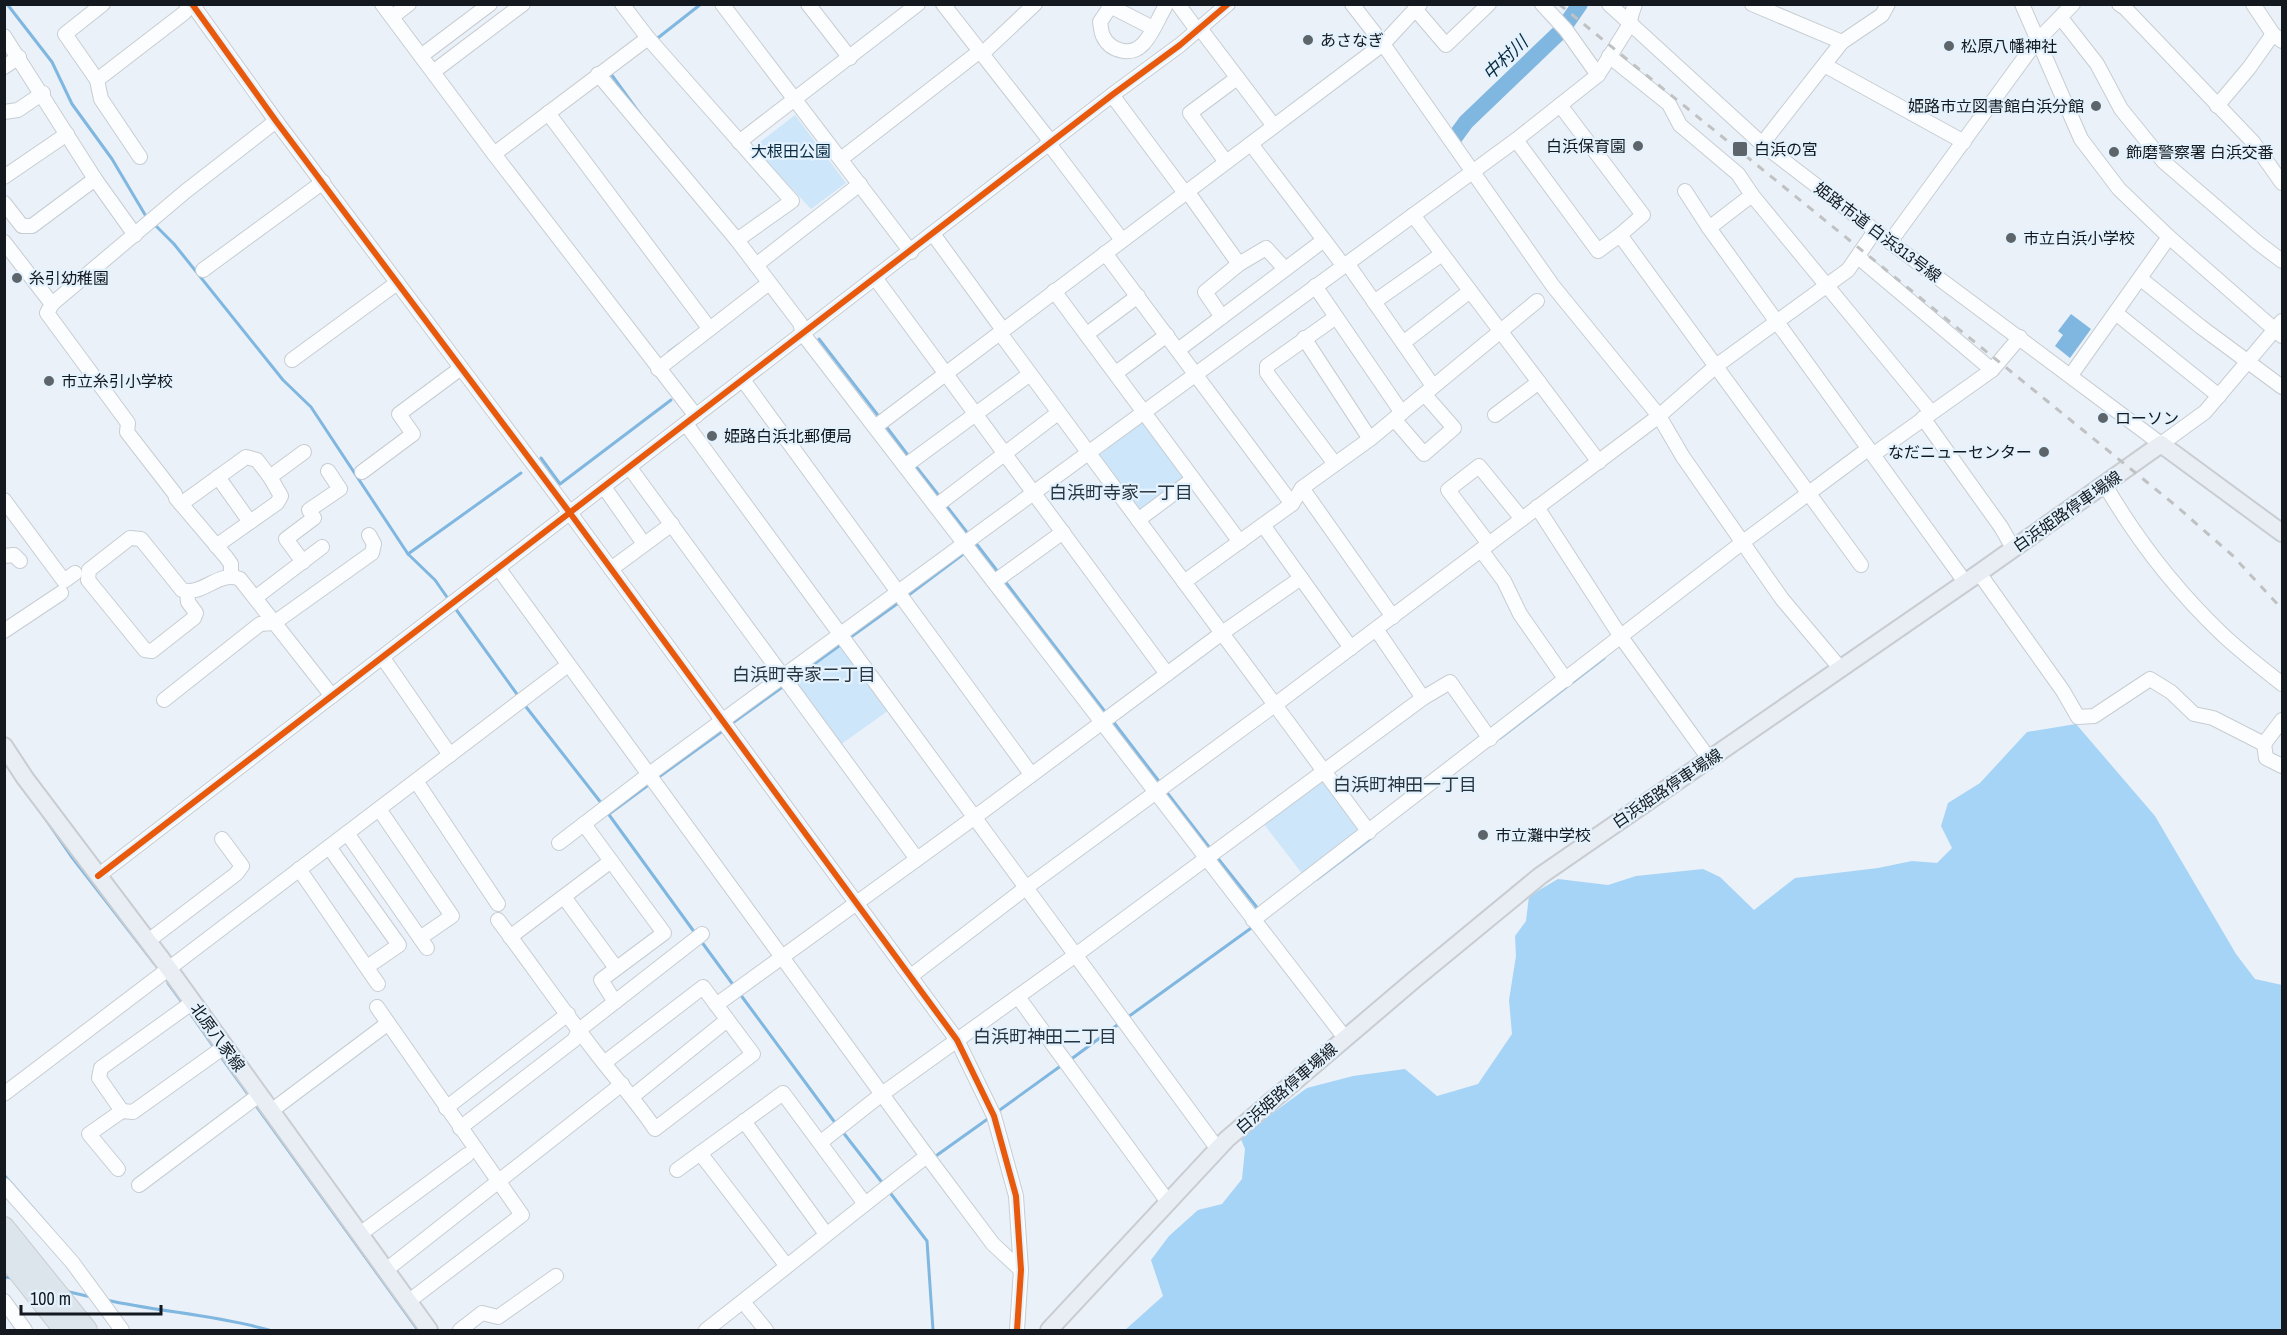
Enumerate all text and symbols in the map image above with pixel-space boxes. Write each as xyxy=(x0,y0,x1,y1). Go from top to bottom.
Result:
place label: あさなぎ xyxy=(1320,29,1384,51)
water label: 中村川 xyxy=(1477,29,1535,86)
marker: あさなぎ xyxy=(1301,33,1315,47)
place label: 松原八幡神社 xyxy=(1961,35,2057,57)
marker: 松原八幡神社 xyxy=(1942,39,1956,53)
place label: 姫路市立図書館白浜分館 xyxy=(1908,95,2084,117)
marker: 姫路市立図書館白浜分館 xyxy=(2089,99,2103,113)
place label: 白浜保育園 xyxy=(1546,135,1626,157)
place label: 白浜の宮 xyxy=(1754,138,1818,160)
marker: 白浜保育園 xyxy=(1631,139,1645,153)
park label: 大根田公園 xyxy=(751,140,831,162)
marker: 白浜の宮 xyxy=(1731,140,1749,158)
place label: 飾磨警察署 白浜交番 xyxy=(2126,141,2274,163)
marker: 飾磨警察署 白浜交番 xyxy=(2107,145,2121,159)
street label: 姫路市道 白浜313号線 xyxy=(1810,177,1946,287)
place label: 市立白浜小学校 xyxy=(2023,227,2135,249)
marker: 市立白浜小学校 xyxy=(2004,231,2018,245)
place label: 糸引幼稚園 xyxy=(29,267,109,289)
marker: 糸引幼稚園 xyxy=(10,271,24,285)
place label: 市立糸引小学校 xyxy=(61,370,173,392)
marker: 市立糸引小学校 xyxy=(42,374,56,388)
place label: ローソン xyxy=(2115,407,2179,429)
marker: ローソン xyxy=(2096,411,2110,425)
place label: 姫路白浜北郵便局 xyxy=(724,425,852,447)
marker: 姫路白浜北郵便局 xyxy=(705,429,719,443)
place label: なだニューセンター xyxy=(1888,441,2032,463)
marker: なだニューセンター xyxy=(2037,445,2051,459)
street label: 白浜姫路停車場線 xyxy=(2008,465,2126,557)
district label: 白浜町寺家一丁目 xyxy=(1049,480,1193,505)
district label: 白浜町寺家二丁目 xyxy=(732,662,876,687)
street label: 白浜姫路停車場線 xyxy=(1608,743,1726,833)
district label: 白浜町神田一丁目 xyxy=(1333,772,1477,797)
place label: 市立灘中学校 xyxy=(1495,824,1591,846)
marker: 市立灘中学校 xyxy=(1476,828,1490,842)
street label: 北原八家線 xyxy=(186,998,250,1076)
district label: 白浜町神田二丁目 xyxy=(973,1024,1117,1049)
street label: 白浜姫路停車場線 xyxy=(1230,1038,1342,1138)
scale bar xyxy=(21,1278,160,1316)
text: 100 m xyxy=(30,1286,71,1311)

